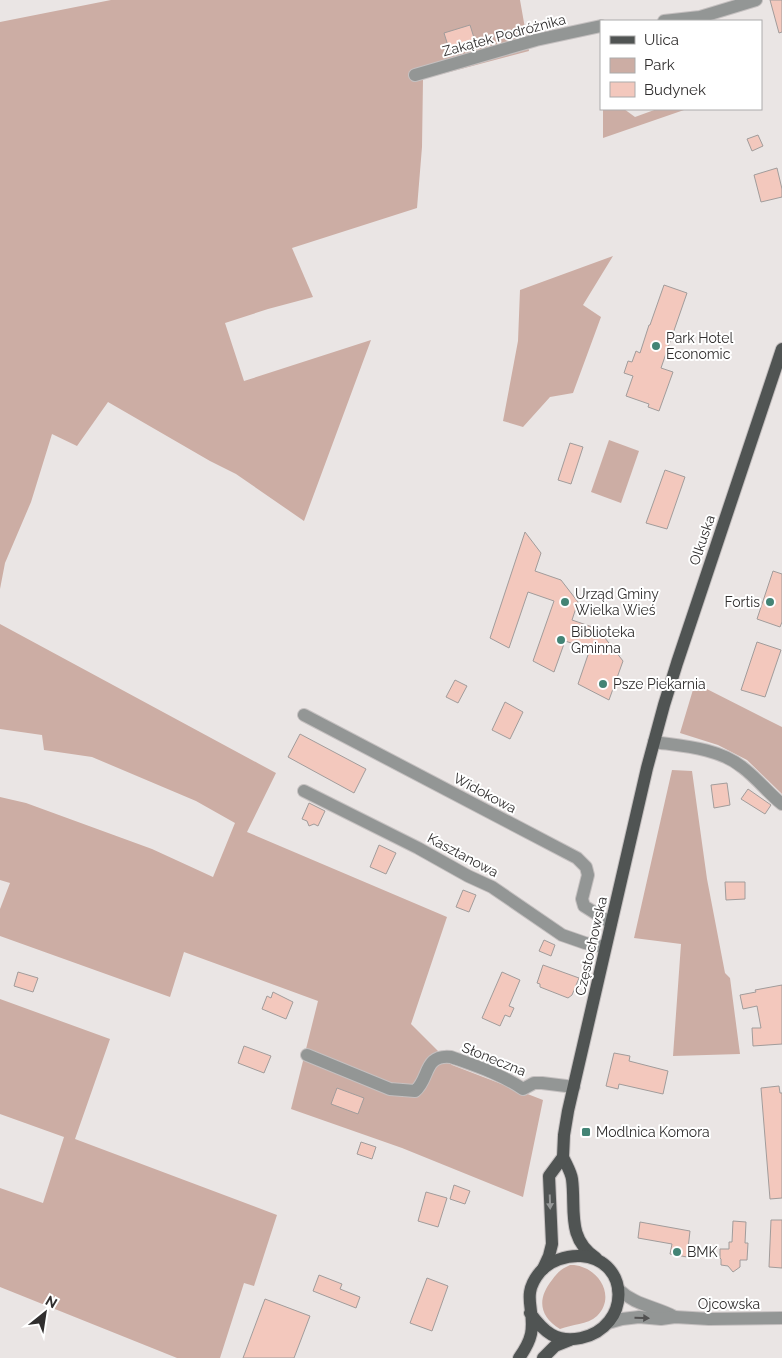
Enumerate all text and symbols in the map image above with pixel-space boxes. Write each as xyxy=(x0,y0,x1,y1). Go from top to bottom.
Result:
street label: Zakątek Podróżnika xyxy=(441,11,567,59)
legend xyxy=(600,20,762,110)
text: Ulica xyxy=(644,31,679,49)
text: Park xyxy=(644,56,675,74)
text: Budynek xyxy=(644,81,706,99)
place label: Park Hotel Economic xyxy=(666,330,733,362)
marker: Park Hotel Economic xyxy=(650,340,662,352)
street label: Olkuska xyxy=(686,513,718,567)
place label: Urząd Gminy Wielka Wieś xyxy=(575,586,659,618)
place label: Fortis xyxy=(724,594,760,610)
marker: Urząd Gminy Wielka Wieś xyxy=(559,596,571,608)
marker: Fortis xyxy=(764,596,776,608)
place label: Biblioteka Gminna xyxy=(571,624,635,656)
marker: Biblioteka Gminna xyxy=(555,634,567,646)
place label: Psze Piekarnia xyxy=(613,676,706,692)
marker: Psze Piekarnia xyxy=(597,678,609,690)
street label: Widokowa xyxy=(451,770,519,816)
street label: Kasztanowa xyxy=(425,830,501,880)
street label: Częstochowska xyxy=(572,895,610,997)
street label: Słoneczna xyxy=(460,1039,528,1079)
place label: Modlnica Komora xyxy=(596,1124,710,1140)
marker: Modlnica Komora xyxy=(580,1126,592,1138)
one-way arrow xyxy=(546,1194,554,1210)
place label: BMK xyxy=(687,1244,718,1260)
marker: BMK xyxy=(671,1246,683,1258)
north arrow xyxy=(20,1288,70,1338)
text: N xyxy=(43,1292,60,1311)
street label: Ojcowska xyxy=(698,1296,760,1312)
one-way arrow xyxy=(634,1314,650,1322)

